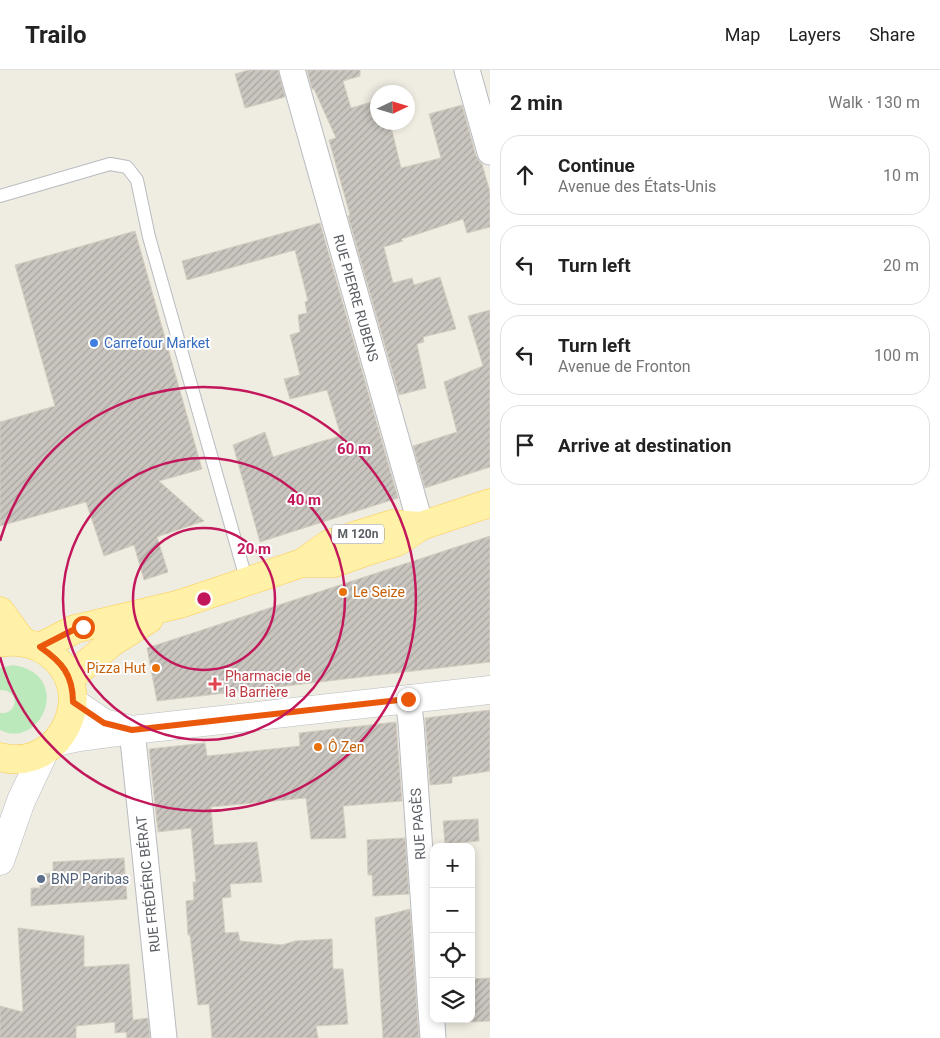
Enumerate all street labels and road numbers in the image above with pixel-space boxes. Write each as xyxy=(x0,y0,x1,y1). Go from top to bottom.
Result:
street label: RUE PIERRE RUBENS xyxy=(330,233,382,363)
road number: M 120n xyxy=(332,524,384,544)
street label: RUE PAGÈS xyxy=(407,788,428,860)
street label: RUE FRÉDÉRIC BÉRAT xyxy=(132,814,163,953)

